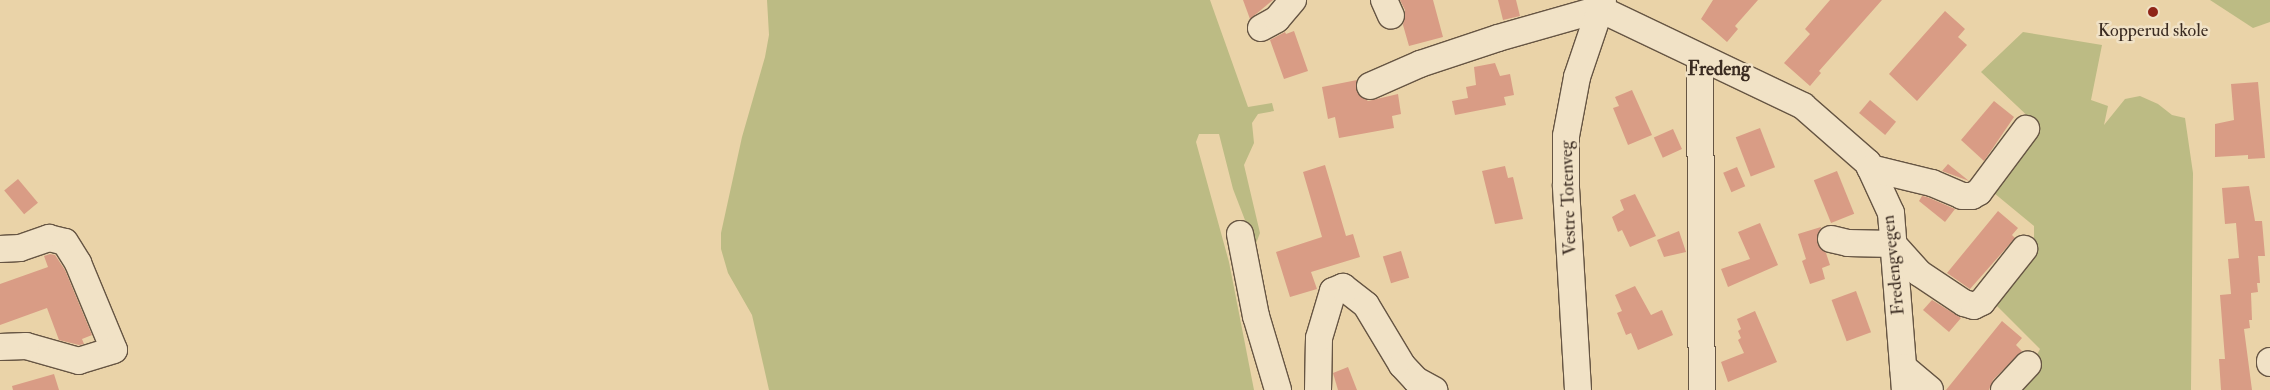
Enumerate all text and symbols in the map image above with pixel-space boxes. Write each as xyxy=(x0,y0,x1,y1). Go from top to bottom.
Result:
marker: Kopperud skole xyxy=(2147,6,2159,18)
place label: Kopperud skole xyxy=(2098,20,2208,42)
district label: Fredeng xyxy=(1688,59,1750,81)
street label: Vestre Totenveg xyxy=(1556,140,1582,256)
street label: Fredengvegen xyxy=(1878,214,1910,316)

